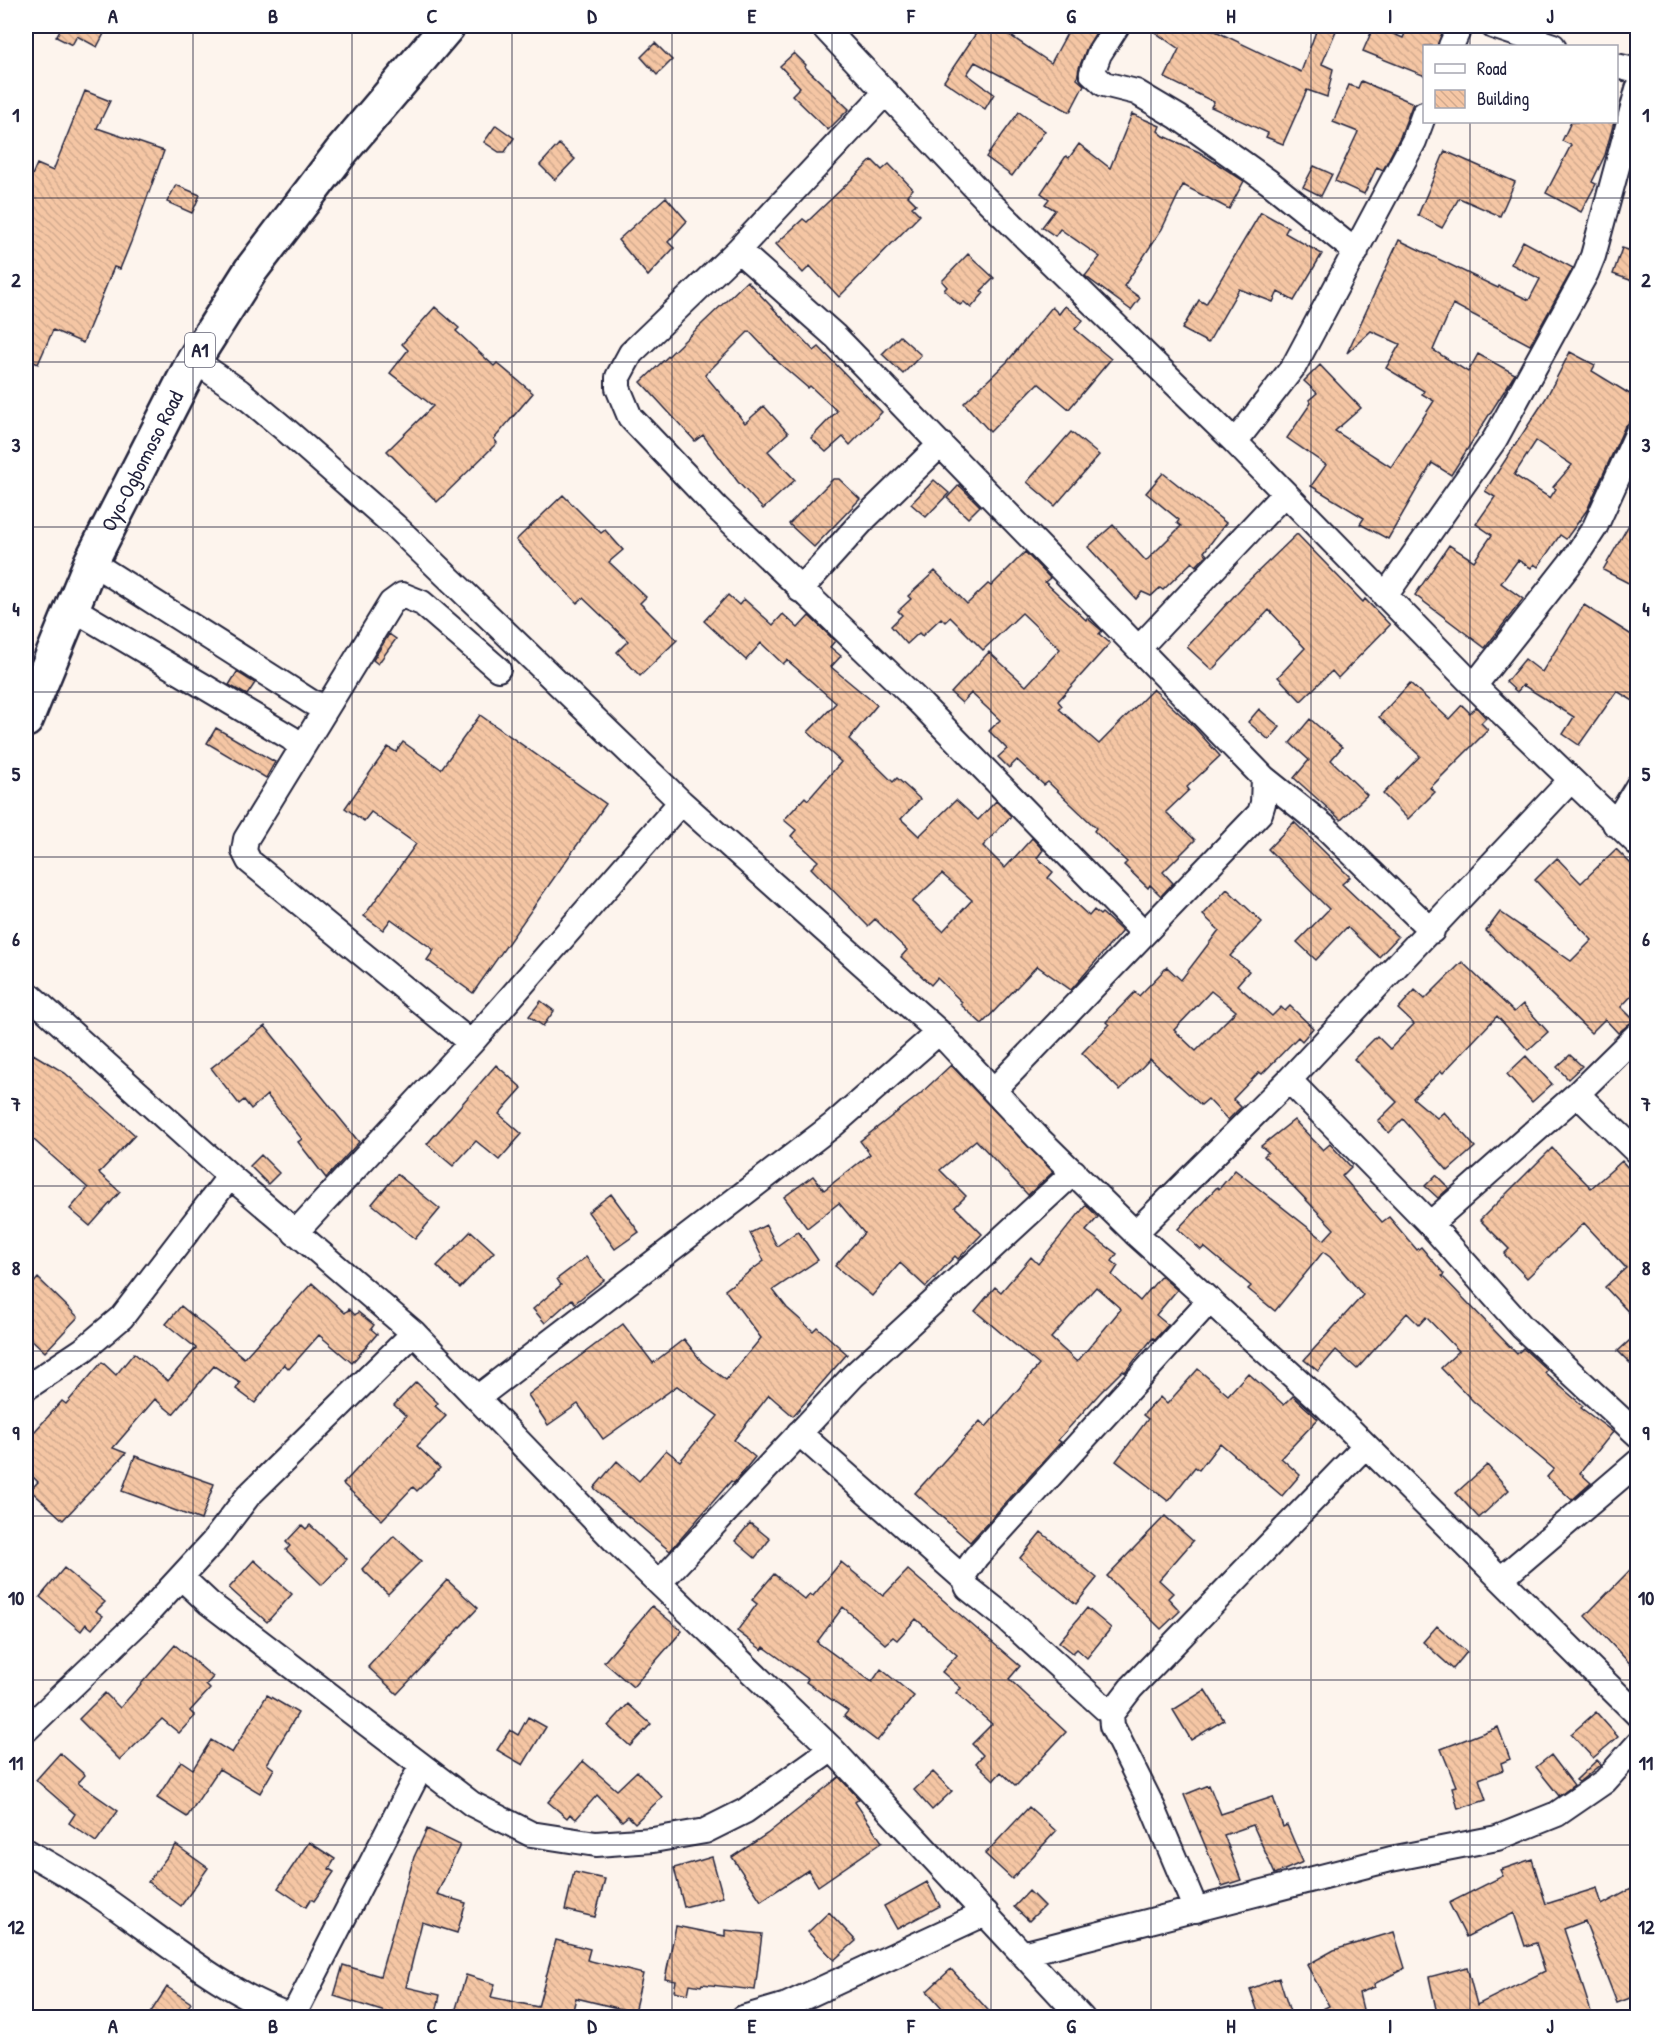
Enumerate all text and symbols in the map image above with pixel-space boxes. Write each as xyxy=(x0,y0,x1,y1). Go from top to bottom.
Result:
text: A xyxy=(108,2,118,29)
text: B xyxy=(268,2,278,29)
text: C xyxy=(427,2,438,29)
text: D xyxy=(587,2,597,29)
text: E xyxy=(748,2,757,29)
text: F xyxy=(906,2,916,29)
text: G xyxy=(1066,2,1076,29)
text: H xyxy=(1226,2,1236,29)
text: I xyxy=(1388,2,1392,29)
text: J xyxy=(1546,2,1554,29)
legend xyxy=(1423,45,1618,123)
text: Road xyxy=(1477,56,1507,81)
text: Building xyxy=(1477,86,1529,111)
text: 1 xyxy=(12,101,20,128)
text: 1 xyxy=(1642,101,1650,128)
text: 2 xyxy=(11,266,21,293)
text: 2 xyxy=(1641,266,1651,293)
road number: A1 xyxy=(185,333,215,367)
street label: Oyo-Ogbomoso Road xyxy=(94,386,190,536)
text: 3 xyxy=(12,431,21,458)
text: 3 xyxy=(1642,431,1651,458)
text: 4 xyxy=(12,595,20,622)
text: 4 xyxy=(1642,595,1650,622)
text: 5 xyxy=(12,760,21,787)
text: 5 xyxy=(1642,760,1651,787)
text: 6 xyxy=(12,925,20,952)
text: 6 xyxy=(1642,925,1650,952)
text: 7 xyxy=(10,1090,21,1117)
text: 7 xyxy=(1640,1090,1651,1117)
text: 8 xyxy=(12,1254,21,1281)
text: 8 xyxy=(1642,1254,1651,1281)
text: 9 xyxy=(12,1419,20,1446)
text: 9 xyxy=(1642,1419,1650,1446)
text: 10 xyxy=(8,1584,24,1611)
text: 10 xyxy=(1638,1584,1654,1611)
text: 11 xyxy=(9,1749,23,1776)
text: 11 xyxy=(1639,1749,1653,1776)
text: 12 xyxy=(8,1913,25,1940)
text: 12 xyxy=(1638,1913,1655,1940)
text: A xyxy=(108,2012,118,2039)
text: B xyxy=(268,2012,278,2039)
text: C xyxy=(427,2012,438,2039)
text: D xyxy=(587,2012,597,2039)
text: E xyxy=(748,2012,757,2039)
text: F xyxy=(906,2012,916,2039)
text: G xyxy=(1066,2012,1076,2039)
text: H xyxy=(1226,2012,1236,2039)
text: I xyxy=(1388,2012,1392,2039)
text: J xyxy=(1546,2012,1554,2039)

